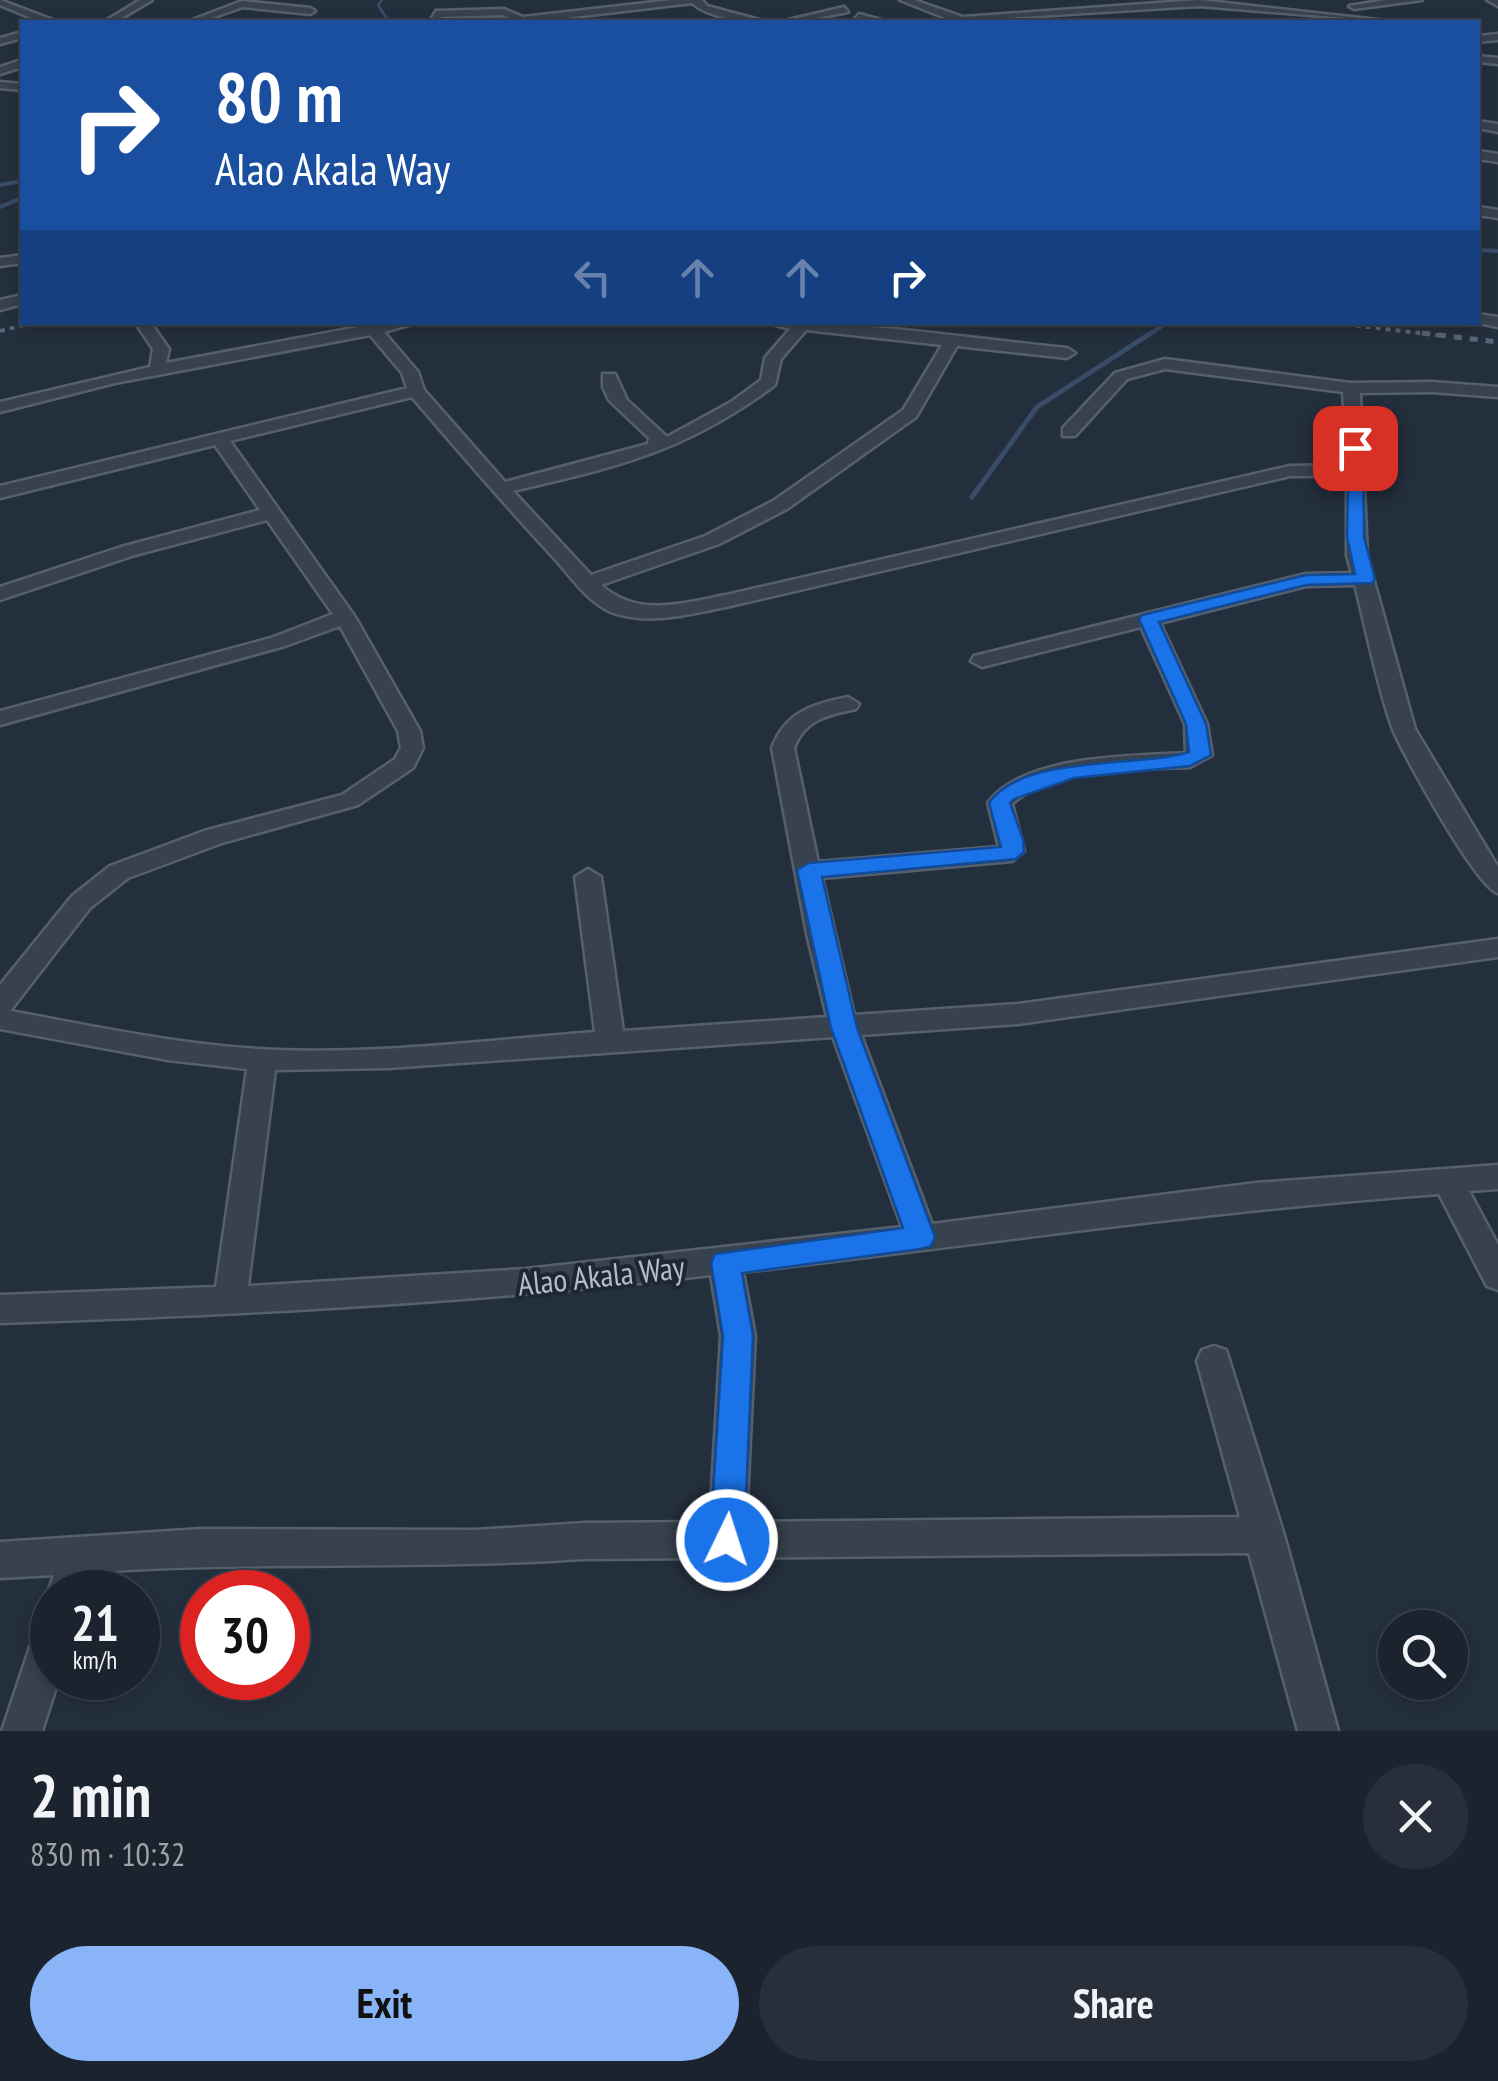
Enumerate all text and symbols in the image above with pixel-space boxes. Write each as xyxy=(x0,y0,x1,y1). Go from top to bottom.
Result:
text: 80 m xyxy=(215,51,343,141)
icon: right xyxy=(50,60,180,190)
text: Alao Akala Way xyxy=(215,139,450,197)
icon: left xyxy=(565,250,620,305)
icon: ahead xyxy=(670,250,725,305)
icon: ahead xyxy=(775,250,830,305)
icon: right xyxy=(880,250,935,305)
pin xyxy=(1313,406,1398,491)
icon: arrive xyxy=(1328,421,1383,476)
street label: Alao Akala Way xyxy=(516,1245,686,1305)
position arrow xyxy=(675,1488,779,1592)
speed limit sign: 30 xyxy=(180,1570,310,1700)
text: 21 xyxy=(71,1590,119,1655)
map controls xyxy=(1378,1610,1468,1700)
button: search xyxy=(1378,1610,1468,1700)
text: km/h xyxy=(73,1644,117,1676)
text: 2 min xyxy=(30,1756,151,1834)
button: close xyxy=(1363,1764,1468,1869)
text: 830 m · 10:32 xyxy=(30,1833,185,1875)
button: Exit xyxy=(30,1946,739,2061)
button: Share xyxy=(759,1946,1468,2061)

